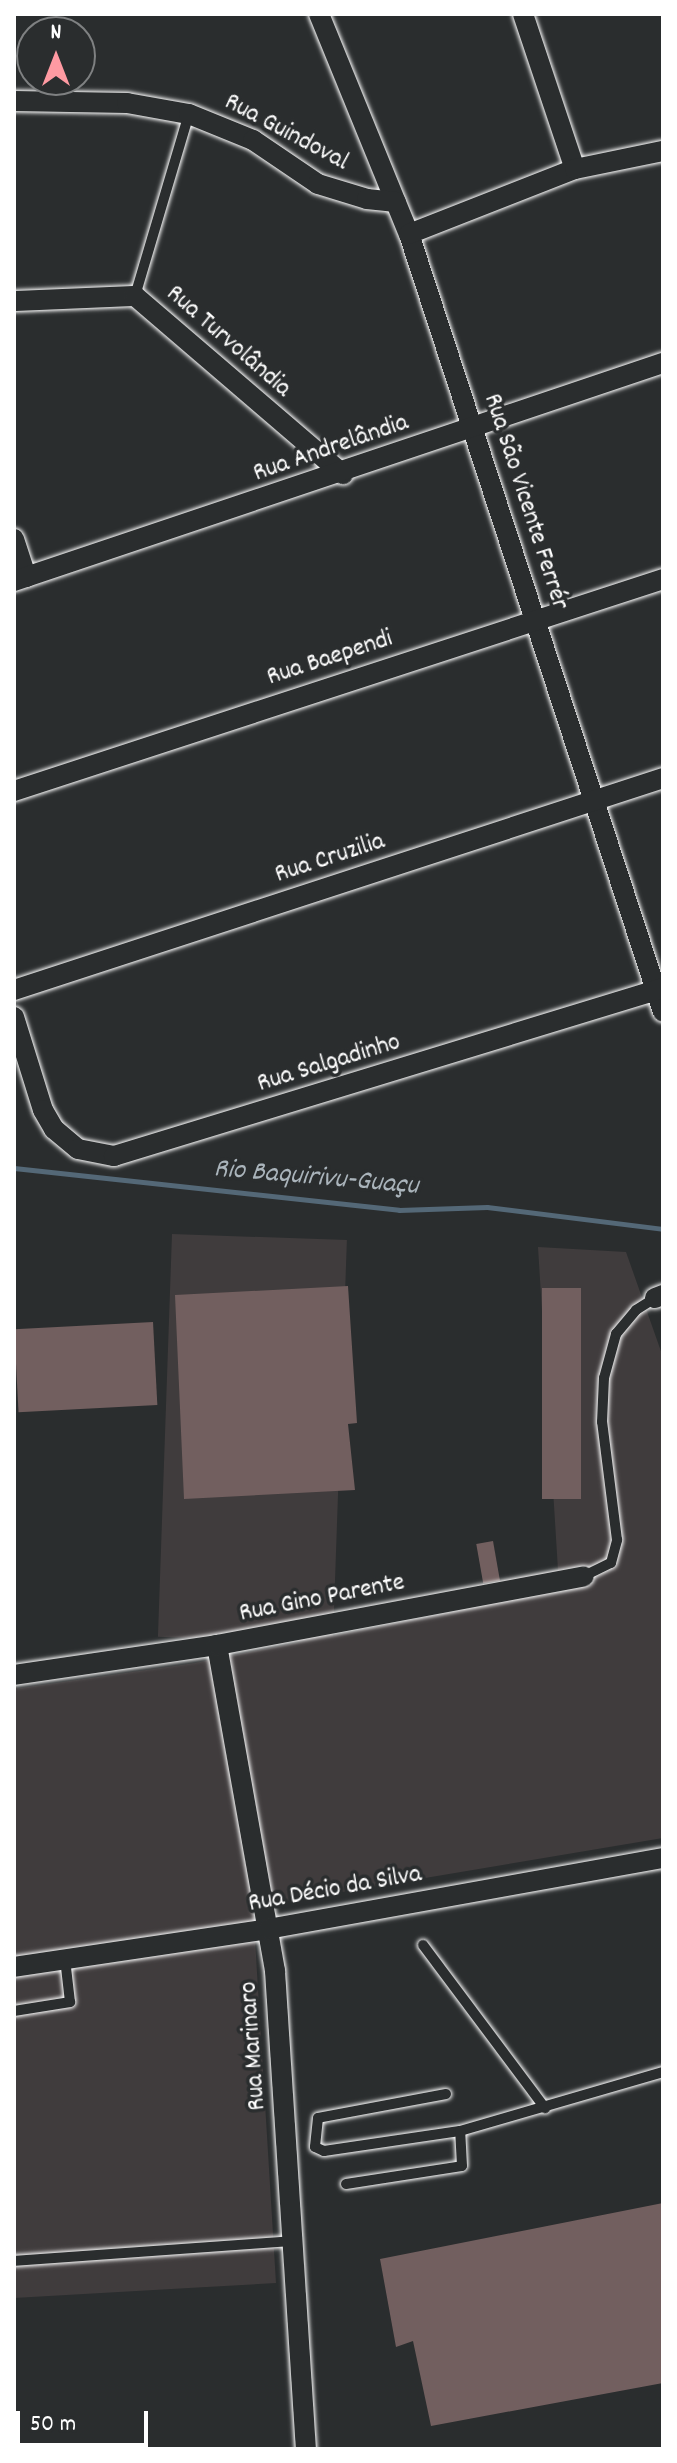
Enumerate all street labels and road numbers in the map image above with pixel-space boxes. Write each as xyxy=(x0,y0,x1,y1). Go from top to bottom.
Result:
street label: Rua Guindoval xyxy=(219,87,353,179)
street label: Rua Turvolândia xyxy=(159,279,297,405)
street label: Rua São Vicente Ferrér xyxy=(475,390,575,614)
street label: Rua Andrelândia xyxy=(249,408,413,490)
street label: Rua Baependi xyxy=(263,624,397,694)
street label: Rua Cruzilia xyxy=(271,827,389,891)
street label: Rua Salgadinho xyxy=(254,1027,404,1101)
street label: Rua Gino Parente xyxy=(237,1568,407,1630)
street label: Rua Décio da Silva xyxy=(246,1859,424,1921)
street label: Rua Marinaro xyxy=(234,1980,274,2112)

